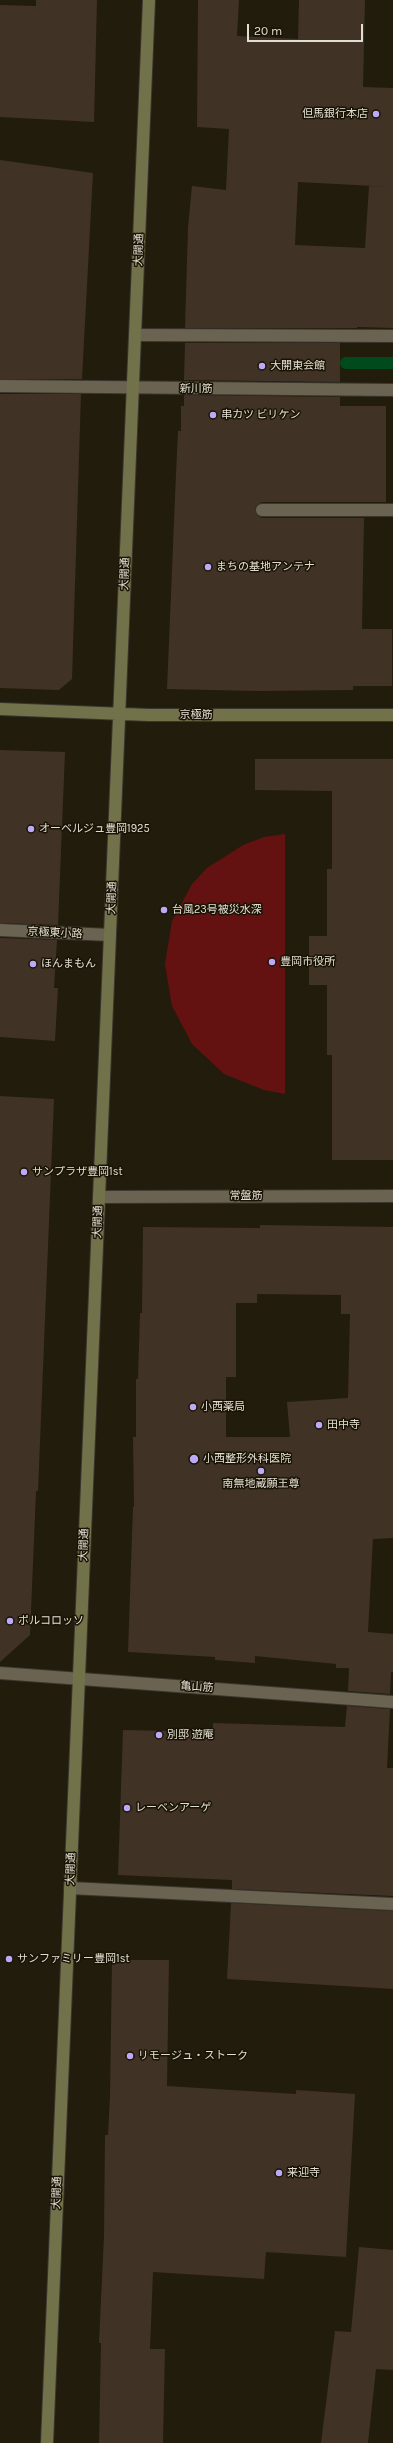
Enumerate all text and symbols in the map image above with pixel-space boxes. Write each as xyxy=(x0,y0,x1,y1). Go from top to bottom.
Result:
scale bar xyxy=(249,16,365,42)
text: 20 m xyxy=(254,24,282,38)
place label: 但馬銀行本店 xyxy=(302,107,368,121)
marker: 但馬銀行本店 xyxy=(371,109,381,119)
street label: 大開通 xyxy=(132,233,146,267)
place label: 大開東会館 xyxy=(270,359,325,373)
marker: 大開東会館 xyxy=(257,361,267,371)
street label: 新川筋 xyxy=(180,382,212,396)
place label: 串カツ ビリケン xyxy=(221,408,301,422)
marker: 串カツ ビリケン xyxy=(208,410,218,420)
street label: 大開通 xyxy=(118,557,132,591)
place label: まちの基地アンテナ xyxy=(216,560,315,574)
marker: まちの基地アンテナ xyxy=(203,562,213,572)
street label: 京極筋 xyxy=(180,708,212,722)
place label: オーベルジュ豊岡1925 xyxy=(39,822,150,836)
marker: オーベルジュ豊岡1925 xyxy=(26,824,36,834)
street label: 大開通 xyxy=(105,881,119,915)
place label: 台風23号被災水深 xyxy=(172,903,262,917)
marker: 台風23号被災水深 xyxy=(159,905,169,915)
street label: 京極東小路 xyxy=(27,925,83,941)
place label: 豊岡市役所 xyxy=(280,955,335,969)
place label: ほんまもん xyxy=(41,957,96,971)
marker: 豊岡市役所 xyxy=(267,957,277,967)
marker: ほんまもん xyxy=(28,959,38,969)
place label: サンプラザ豊岡1st xyxy=(32,1165,123,1179)
marker: サンプラザ豊岡1st xyxy=(19,1167,29,1177)
street label: 常盤筋 xyxy=(230,1189,262,1203)
street label: 大開通 xyxy=(91,1205,105,1239)
place label: 小西薬局 xyxy=(201,1400,245,1414)
marker: 小西薬局 xyxy=(188,1402,198,1412)
place label: 田中寺 xyxy=(327,1418,360,1432)
marker: 田中寺 xyxy=(314,1420,324,1430)
place label: 小西整形外科医院 xyxy=(203,1452,291,1466)
marker: 小西整形外科医院 xyxy=(188,1453,200,1465)
marker: 南無地蔵願王尊 xyxy=(256,1466,266,1476)
place label: 南無地蔵願王尊 xyxy=(223,1477,299,1491)
street label: 大開通 xyxy=(77,1528,91,1562)
place label: ポルコロッソ xyxy=(18,1614,84,1628)
marker: ポルコロッソ xyxy=(5,1616,15,1626)
street label: 亀山筋 xyxy=(180,1679,214,1695)
place label: 別邸 遊庵 xyxy=(167,1728,214,1742)
marker: 別邸 遊庵 xyxy=(154,1730,164,1740)
place label: レーベンアーゲ xyxy=(135,1801,211,1815)
marker: レーベンアーゲ xyxy=(122,1803,132,1813)
street label: 大開通 xyxy=(64,1852,78,1886)
place label: サンファミリー豊岡1st xyxy=(17,1952,130,1966)
marker: サンファミリー豊岡1st xyxy=(4,1954,14,1964)
place label: リモージュ・ストーク xyxy=(138,2049,248,2063)
marker: リモージュ・ストーク xyxy=(125,2051,135,2061)
place label: 来迎寺 xyxy=(287,2166,320,2180)
marker: 来迎寺 xyxy=(274,2168,284,2178)
street label: 大開通 xyxy=(50,2176,64,2210)

